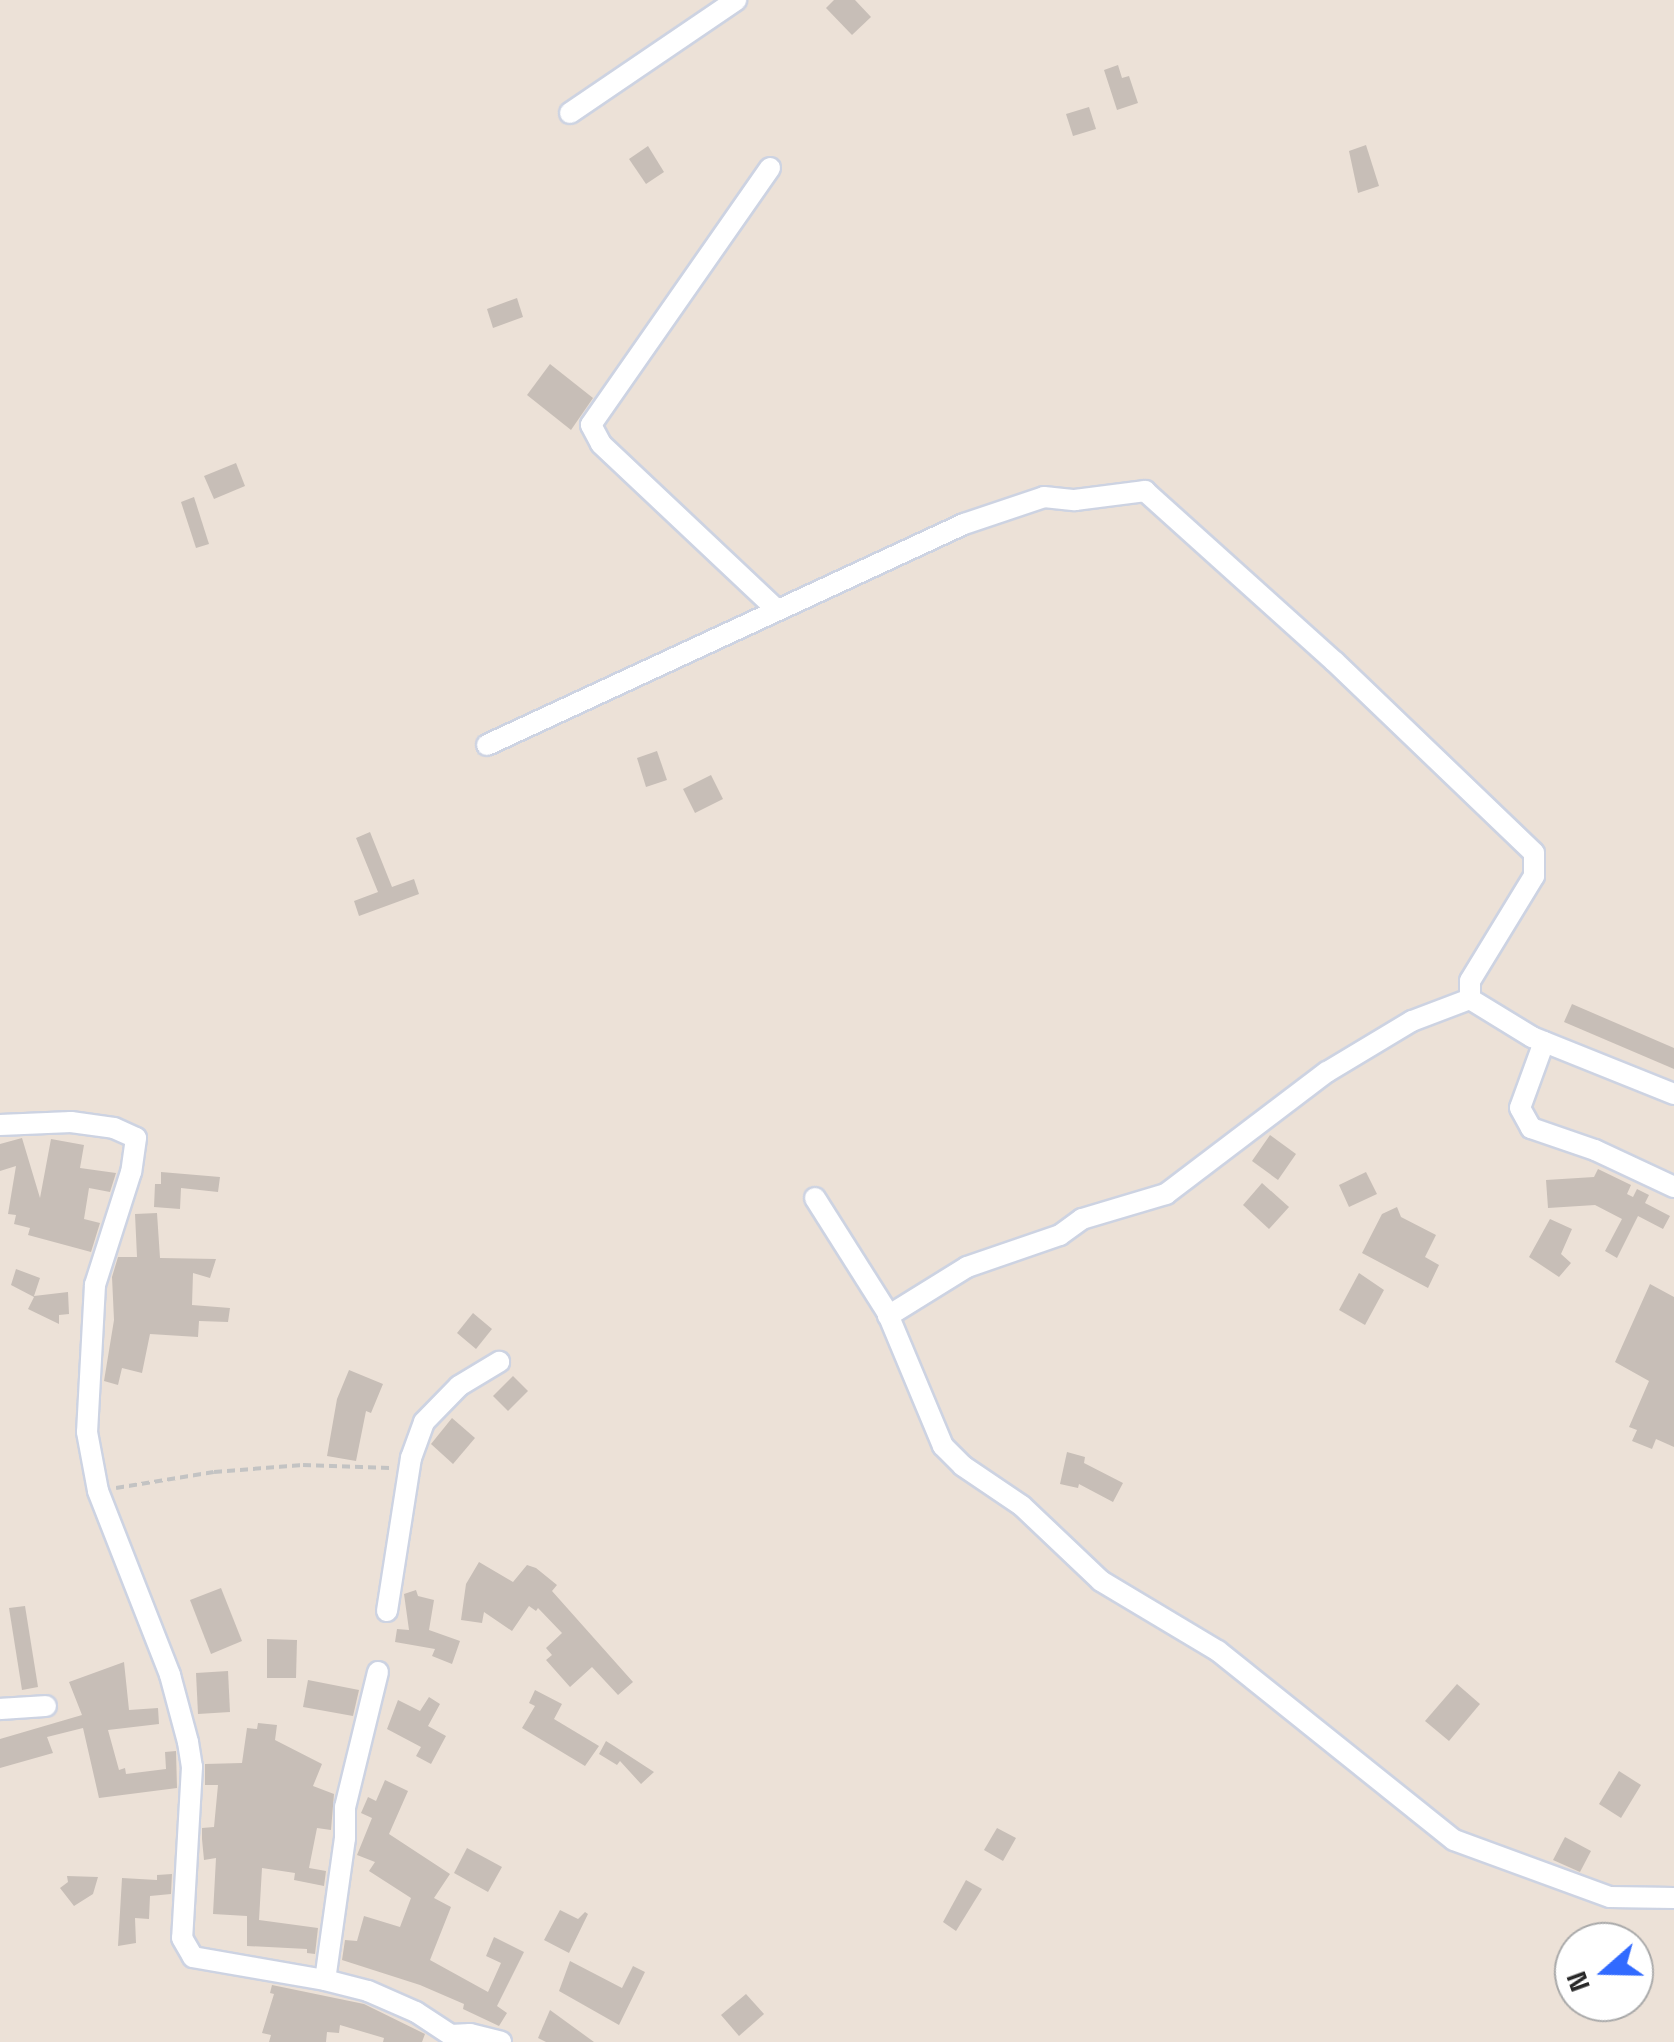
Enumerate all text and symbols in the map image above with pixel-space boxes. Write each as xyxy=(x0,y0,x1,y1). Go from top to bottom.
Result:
north arrow xyxy=(1554,1922,1654,2022)
text: N xyxy=(1558,1967,1598,1997)

